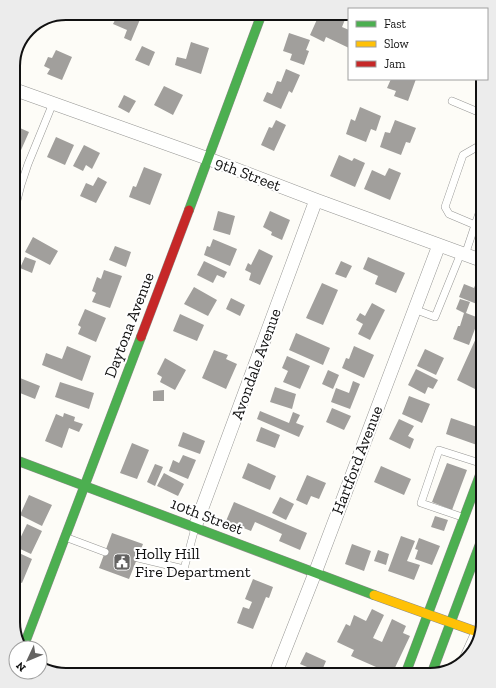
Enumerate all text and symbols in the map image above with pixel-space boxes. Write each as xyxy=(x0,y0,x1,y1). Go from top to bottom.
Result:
legend xyxy=(348,8,488,80)
text: Fast xyxy=(384,17,407,31)
text: Slow xyxy=(384,37,410,51)
text: Jam xyxy=(384,57,406,71)
street label: 9th Street xyxy=(212,153,284,195)
street label: Daytona Avenue xyxy=(100,269,158,381)
street label: Avondale Avenue xyxy=(227,306,285,422)
street label: Hartford Avenue xyxy=(328,403,386,517)
street label: 10th Street xyxy=(168,494,246,538)
place label: Holly Hill Fire Department xyxy=(135,544,251,581)
public building icon: Holly Hill Fire Department xyxy=(112,552,132,572)
north arrow xyxy=(8,640,48,680)
text: N xyxy=(13,659,29,674)

